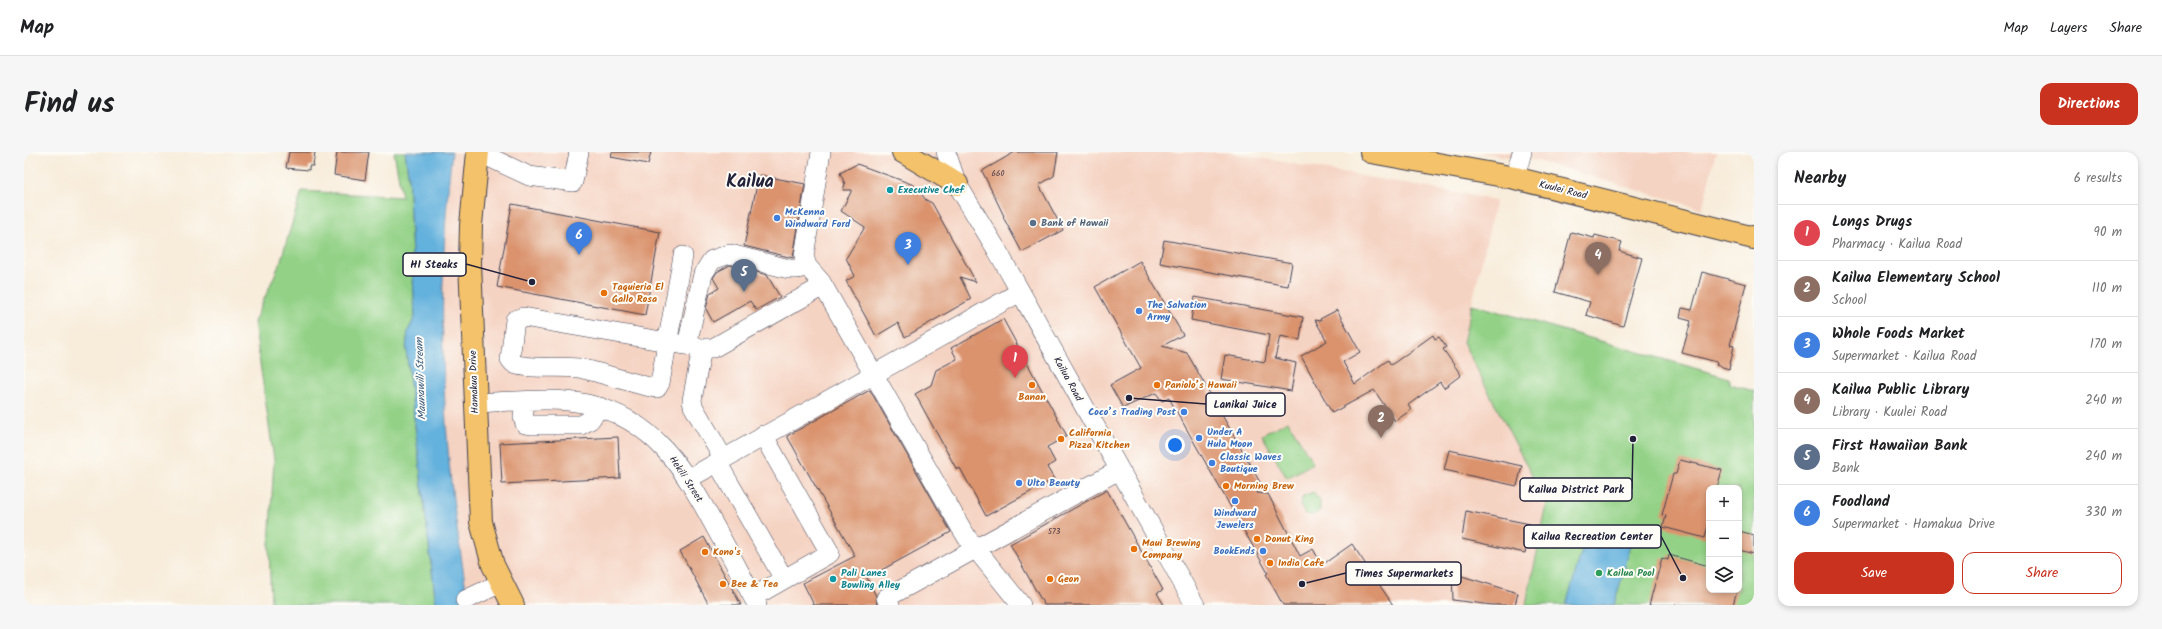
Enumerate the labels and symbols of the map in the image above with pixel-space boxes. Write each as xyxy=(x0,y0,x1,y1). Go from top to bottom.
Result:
house number: 660 xyxy=(992,167,1004,180)
district label: Kailua xyxy=(726,168,774,197)
street label: Kuulei Road xyxy=(1537,176,1590,204)
place label: Executive Chef xyxy=(898,182,966,198)
marker: Executive Chef xyxy=(885,185,895,195)
place label: McKenna Windward Ford xyxy=(785,204,851,232)
marker: McKenna Windward Ford xyxy=(772,213,782,223)
place label: Bank of Hawaii xyxy=(1041,215,1109,231)
marker: Bank of Hawaii xyxy=(1028,218,1038,228)
pin: 6 xyxy=(566,222,592,255)
pin: 3 xyxy=(895,232,921,265)
pin: 4 xyxy=(1585,242,1611,275)
callout: HI Steaks xyxy=(403,253,466,276)
text: HI Steaks xyxy=(410,256,459,274)
pin: 5 xyxy=(731,259,757,292)
place label: Taquieria El Gallo Rosa xyxy=(612,279,664,307)
marker: Taquieria El Gallo Rosa xyxy=(599,288,609,298)
place label: The Salvation Army xyxy=(1147,297,1207,325)
marker: The Salvation Army xyxy=(1134,306,1144,316)
water label: Maunawili Stream xyxy=(411,336,431,421)
pin: 1 xyxy=(1002,345,1028,378)
street label: Hamakua Drive xyxy=(465,350,483,414)
street label: Kailua Road xyxy=(1049,354,1087,405)
place label: Paniolo’s Hawaii xyxy=(1165,377,1237,393)
marker: Banan xyxy=(1027,380,1037,390)
marker: Paniolo’s Hawaii xyxy=(1152,380,1162,390)
place label: Banan xyxy=(1018,389,1046,405)
callout: Lanikai Juice xyxy=(1206,393,1285,416)
text: Lanikai Juice xyxy=(1214,396,1277,414)
place label: Coco’s Trading Post xyxy=(1088,404,1176,420)
pin: 2 xyxy=(1368,405,1394,438)
marker: Coco’s Trading Post xyxy=(1179,407,1189,417)
place label: Under A Hula Moon xyxy=(1207,424,1253,452)
place label: California Pizza Kitchen xyxy=(1069,425,1130,453)
marker: Under A Hula Moon xyxy=(1194,433,1204,443)
marker: California Pizza Kitchen xyxy=(1056,434,1066,444)
your location xyxy=(1165,435,1185,455)
place label: Classic Waves Boutique xyxy=(1220,449,1282,477)
street label: Hekili Street xyxy=(665,453,707,505)
marker: Classic Waves Boutique xyxy=(1207,458,1217,468)
place label: Ulta Beauty xyxy=(1027,475,1081,491)
marker: Ulta Beauty xyxy=(1014,478,1024,488)
place label: Morning Brew xyxy=(1234,478,1295,494)
callout: Kailua District Park xyxy=(1520,478,1632,501)
marker: Morning Brew xyxy=(1221,481,1231,491)
text: Kailua District Park xyxy=(1528,481,1625,499)
marker: Windward Jewelers xyxy=(1230,496,1240,506)
place label: Windward Jewelers xyxy=(1214,505,1257,533)
house number: 573 xyxy=(1048,525,1061,538)
callout: Kailua Recreation Center xyxy=(1524,525,1661,548)
text: Kailua Recreation Center xyxy=(1531,528,1654,546)
place label: Donut King xyxy=(1265,531,1314,547)
marker: Donut King xyxy=(1252,534,1262,544)
place label: Maui Brewing Company xyxy=(1142,535,1201,563)
place label: BookEnds xyxy=(1214,543,1255,559)
place label: Kono's xyxy=(713,544,741,560)
marker: Maui Brewing Company xyxy=(1129,544,1139,554)
marker: BookEnds xyxy=(1258,546,1268,556)
marker: Kono's xyxy=(700,547,710,557)
place label: India Cafe xyxy=(1278,555,1324,571)
marker: India Cafe xyxy=(1265,558,1275,568)
callout: Times Supermarkets xyxy=(1346,562,1461,585)
place label: Pali Lanes Bowling Alley xyxy=(841,565,901,593)
text: Times Supermarkets xyxy=(1355,565,1454,583)
place label: Kailua Pool xyxy=(1607,565,1655,581)
marker: Kailua Pool xyxy=(1594,568,1604,578)
place label: Geon xyxy=(1058,571,1079,587)
marker: Pali Lanes Bowling Alley xyxy=(828,574,838,584)
marker: Geon xyxy=(1045,574,1055,584)
place label: Bee & Tea xyxy=(731,576,778,592)
marker: Bee & Tea xyxy=(718,579,728,589)

